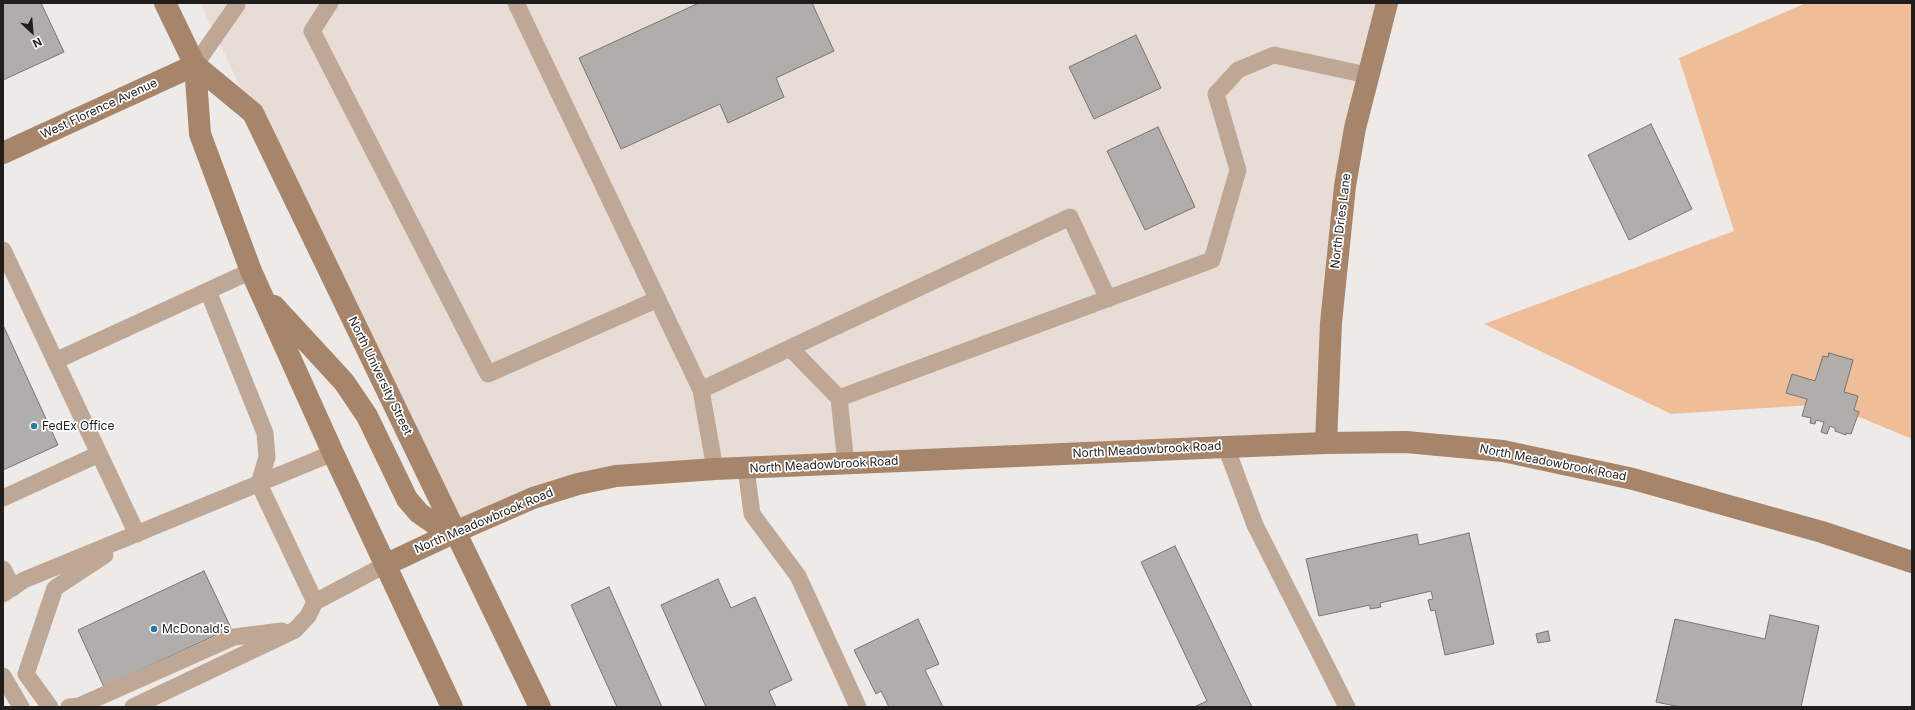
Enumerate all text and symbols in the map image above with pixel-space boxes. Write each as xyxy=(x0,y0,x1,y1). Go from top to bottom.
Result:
north arrow xyxy=(12,12,52,52)
text: N xyxy=(30,35,44,51)
street label: West Florence Avenue xyxy=(38,76,160,142)
street label: North Dries Lane xyxy=(1328,173,1354,269)
street label: North University Street xyxy=(345,315,415,437)
place label: FedEx Office xyxy=(42,419,114,433)
marker: FedEx Office xyxy=(29,421,39,431)
street label: North Meadowbrook Road xyxy=(1072,439,1222,461)
street label: North Meadowbrook Road xyxy=(1478,442,1628,484)
street label: North Meadowbrook Road xyxy=(749,454,899,476)
street label: North Meadowbrook Road xyxy=(413,485,555,557)
place label: McDonald's xyxy=(162,622,230,636)
marker: McDonald's xyxy=(149,624,159,634)

